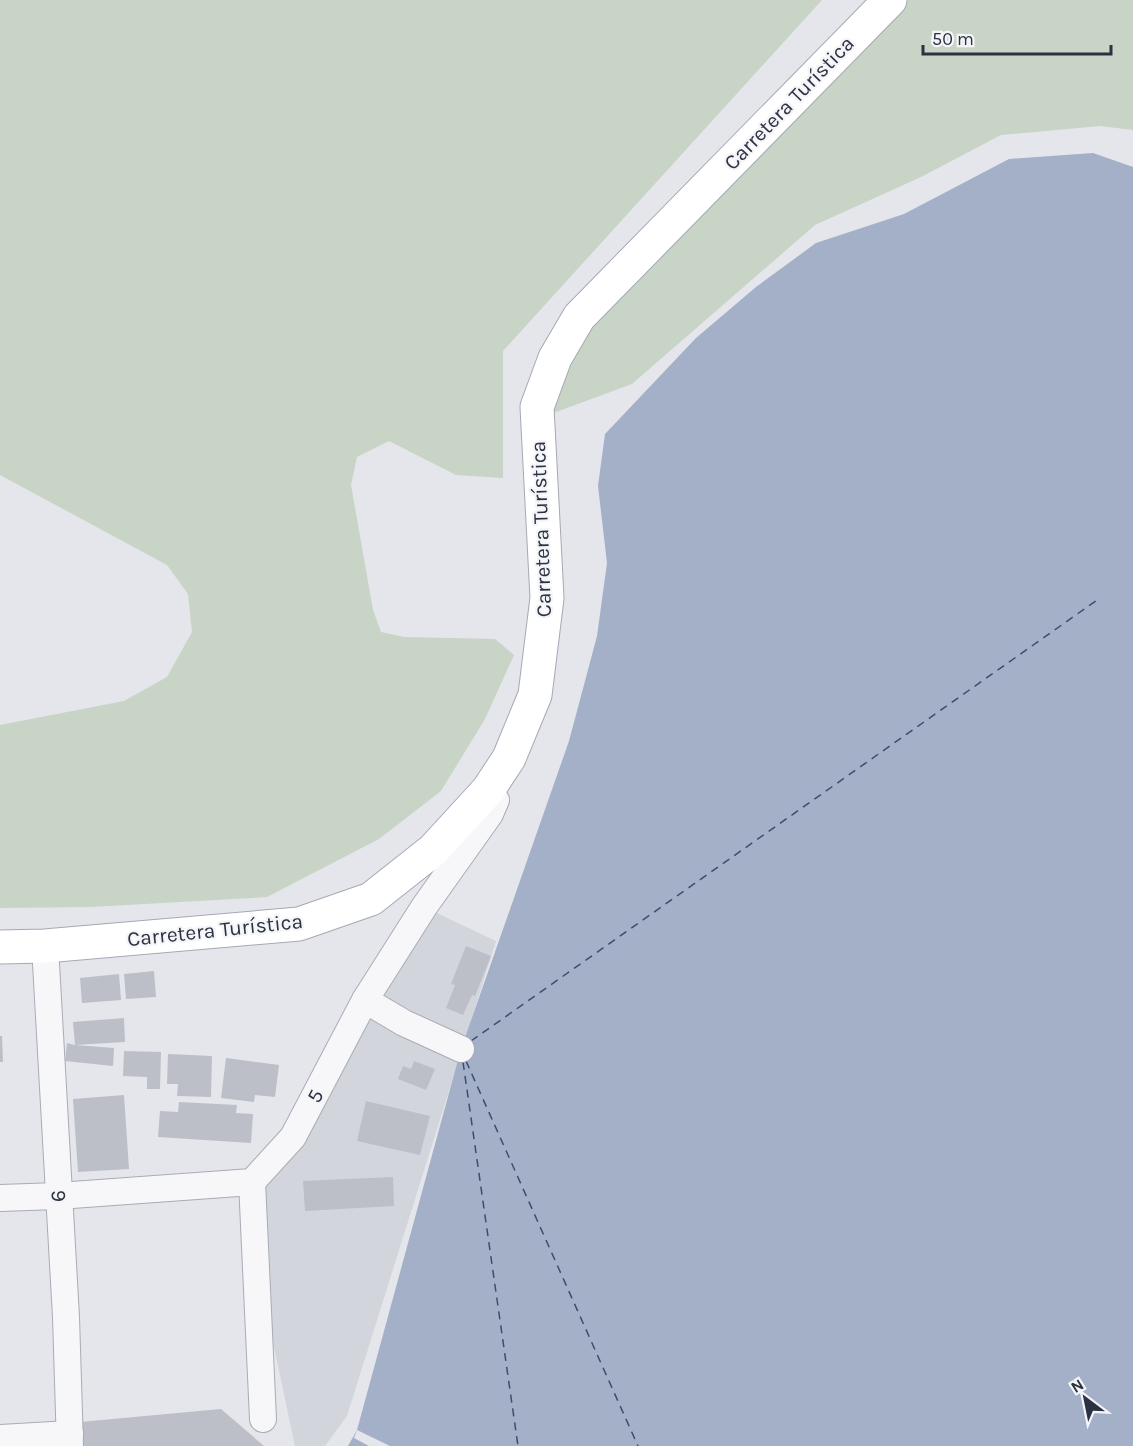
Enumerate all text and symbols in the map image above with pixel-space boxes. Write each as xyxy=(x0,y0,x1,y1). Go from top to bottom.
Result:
scale bar xyxy=(923,18,1110,56)
text: 50 m xyxy=(932,28,974,50)
street label: Carretera Turística xyxy=(719,31,859,175)
street label: Carretera Turística xyxy=(526,440,556,618)
street label: Carretera Turística xyxy=(126,909,304,951)
street label: 5 xyxy=(302,1085,328,1107)
street label: 6 xyxy=(46,1189,70,1203)
north arrow xyxy=(1055,1368,1115,1428)
text: N xyxy=(1067,1375,1087,1397)

